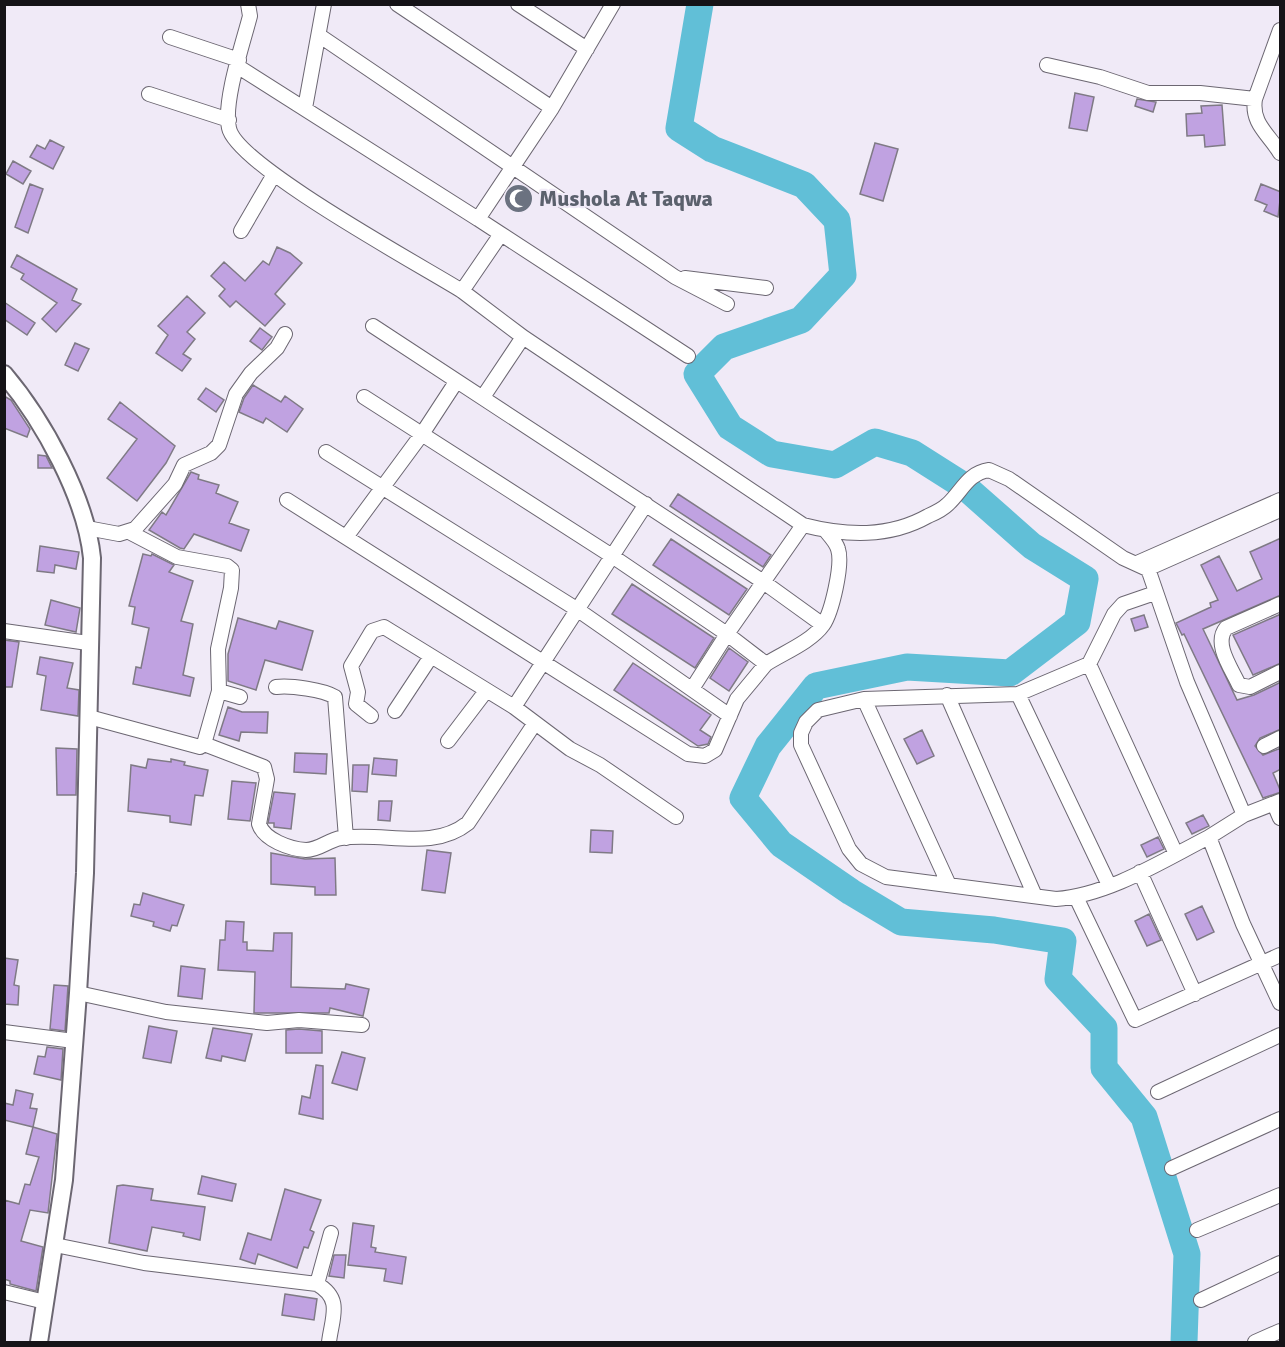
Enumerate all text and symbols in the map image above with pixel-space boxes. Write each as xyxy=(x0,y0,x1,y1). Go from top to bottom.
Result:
mosque icon: Mushola At Taqwa xyxy=(502,182,534,214)
place label: Mushola At Taqwa xyxy=(539,185,713,212)

